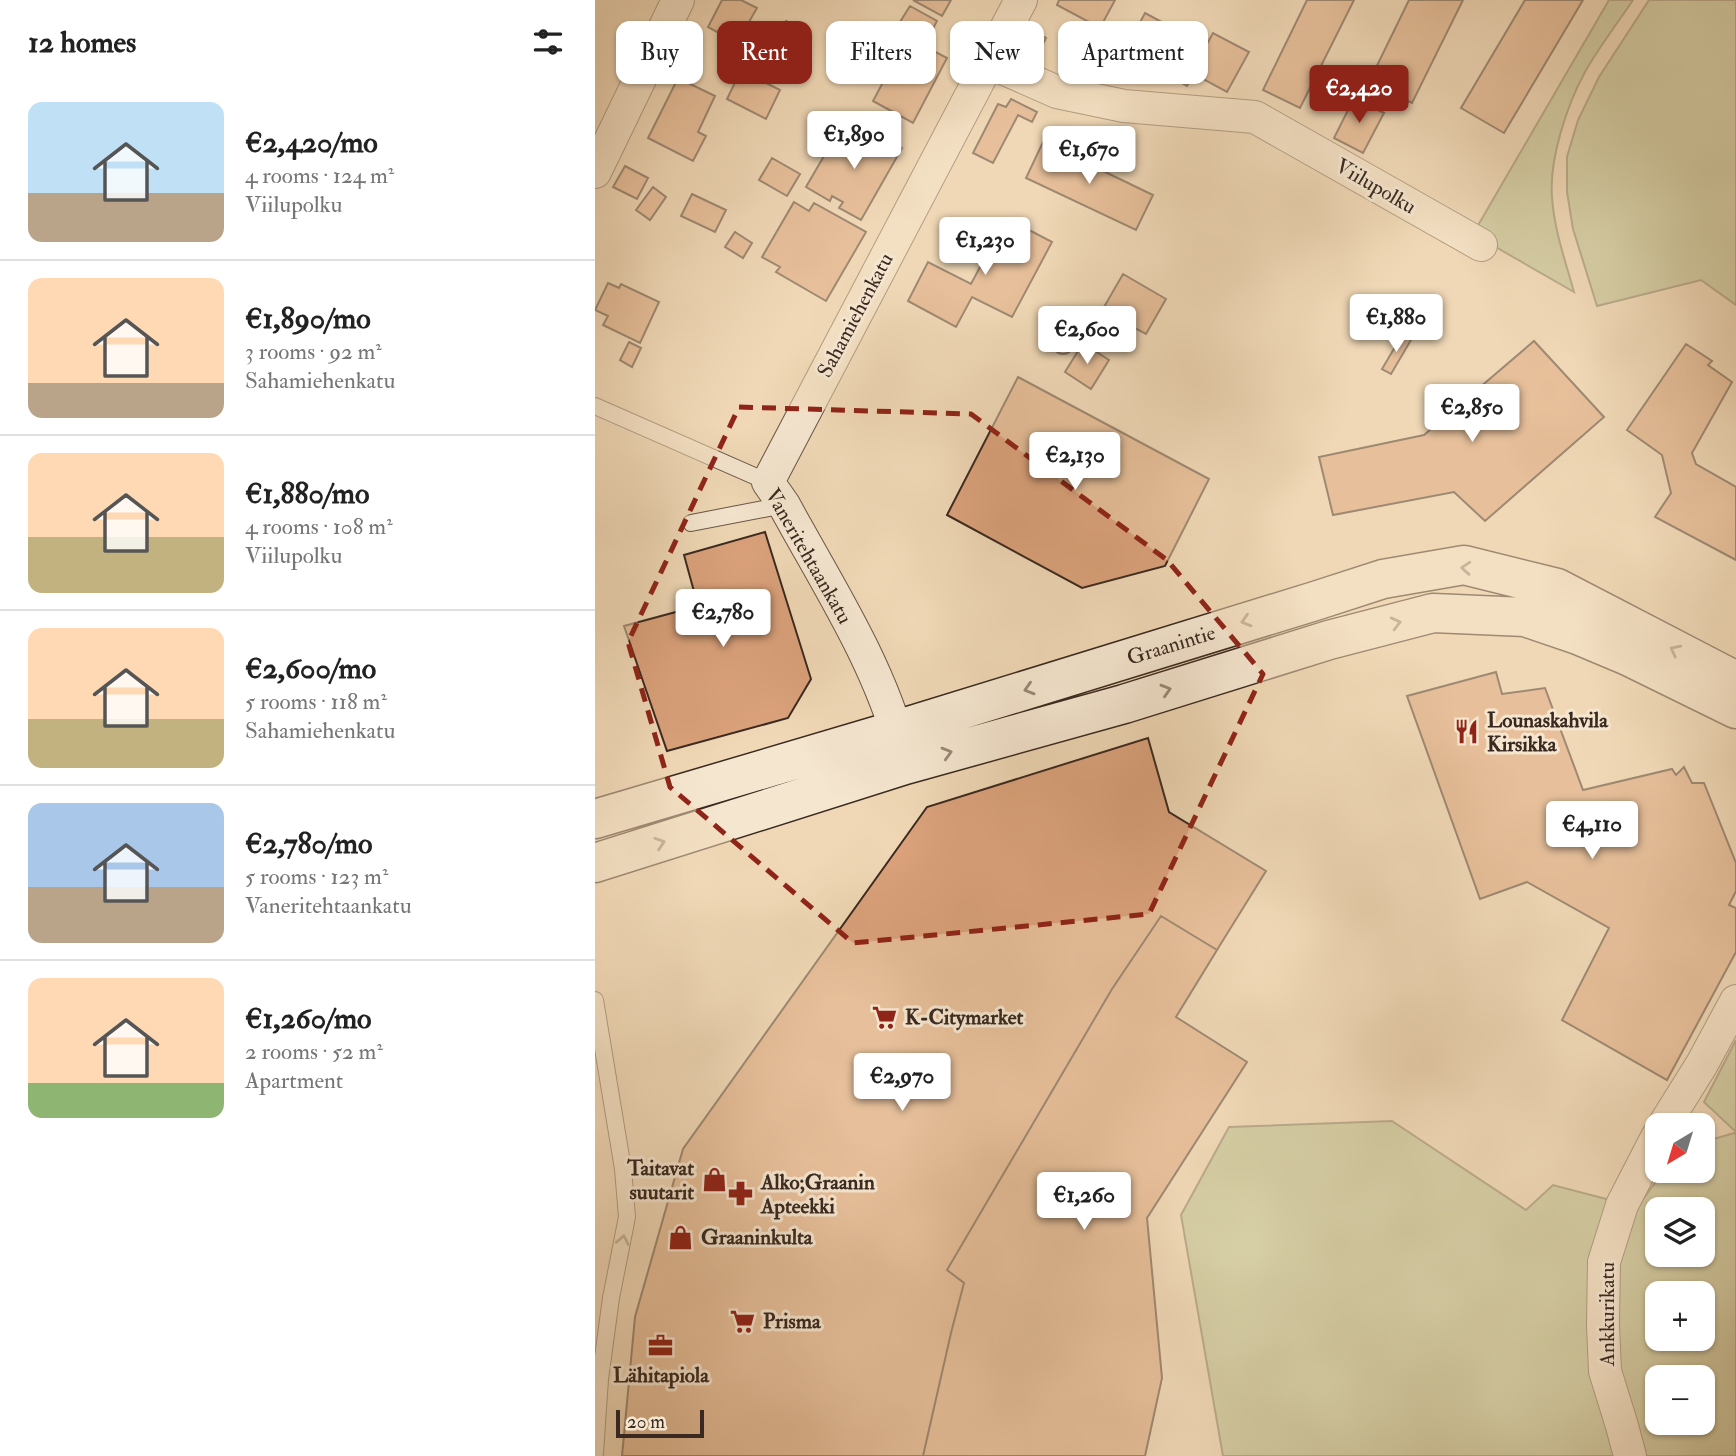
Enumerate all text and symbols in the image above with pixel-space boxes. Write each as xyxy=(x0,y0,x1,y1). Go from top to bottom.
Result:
chip: Buy xyxy=(616,21,703,84)
chip: Rent xyxy=(717,21,812,84)
chip: Filters xyxy=(826,21,936,84)
chip: New xyxy=(950,21,1044,84)
chip: Apartment xyxy=(1058,21,1208,84)
icon: filters xyxy=(529,23,567,61)
text: 12 homes xyxy=(28,24,136,61)
pin: €2,420 xyxy=(1302,66,1416,125)
text: €2,420 xyxy=(1326,73,1392,102)
pin: €1,890 xyxy=(797,111,911,171)
text: €1,890 xyxy=(823,119,885,148)
text: €2,420/mo xyxy=(245,124,378,161)
pin: €1,670 xyxy=(1032,127,1146,186)
icon: home xyxy=(84,130,168,214)
text: €1,670 xyxy=(1058,134,1120,163)
street label: Viilupolku xyxy=(1331,153,1421,220)
text: 4 rooms · 124 m² xyxy=(245,161,394,190)
text: Viilupolku xyxy=(245,190,342,219)
pin: €1,230 xyxy=(928,218,1042,277)
text: €1,230 xyxy=(955,225,1015,254)
street label: Sahamiehenkatu xyxy=(811,248,900,382)
pin: €1,880 xyxy=(1339,294,1453,354)
text: €1,890/mo xyxy=(245,300,371,337)
text: €1,880 xyxy=(1366,302,1426,331)
icon: home xyxy=(84,306,168,390)
pin: €2,600 xyxy=(1030,306,1144,366)
text: €2,600 xyxy=(1054,314,1120,343)
text: 3 rooms · 92 m² xyxy=(245,337,382,366)
text: Sahamiehenkatu xyxy=(245,366,395,395)
pin: €2,850 xyxy=(1415,384,1529,444)
text: €2,850 xyxy=(1440,392,1504,421)
pin: €2,130 xyxy=(1018,433,1132,492)
text: €2,130 xyxy=(1045,440,1105,469)
text: €1,880/mo xyxy=(245,475,369,512)
icon: home xyxy=(84,481,168,565)
street label: Vaneritehtaankatu xyxy=(759,484,858,629)
text: 4 rooms · 108 m² xyxy=(245,512,393,541)
text: Viilupolku xyxy=(245,541,342,570)
one-way arrow xyxy=(1460,560,1471,575)
pin: €2,780 xyxy=(666,590,780,649)
text: €2,780 xyxy=(692,597,754,626)
one-way arrow xyxy=(1240,613,1252,628)
one-way arrow xyxy=(1389,617,1401,631)
street label: Graanintie xyxy=(1124,619,1219,672)
one-way arrow xyxy=(1670,644,1682,658)
text: €2,600/mo xyxy=(245,650,376,687)
icon: home xyxy=(84,656,168,740)
one-way arrow xyxy=(1023,680,1035,695)
one-way arrow xyxy=(1160,684,1172,699)
text: 5 rooms · 118 m² xyxy=(245,687,387,716)
place label: Lounaskahvila Kirsikka xyxy=(1487,707,1609,758)
text: Sahamiehenkatu xyxy=(245,716,395,745)
restaurant icon: Lounaskahvila Kirsikka xyxy=(1453,718,1481,746)
one-way arrow xyxy=(941,747,953,761)
pin: €4,110 xyxy=(1535,802,1649,861)
text: €4,110 xyxy=(1562,809,1622,838)
text: €2,780/mo xyxy=(245,825,372,862)
icon: home xyxy=(84,831,168,915)
one-way arrow xyxy=(654,836,666,851)
text: 5 rooms · 123 m² xyxy=(245,862,388,891)
text: Vaneritehtaankatu xyxy=(245,891,412,920)
text: €1,260/mo xyxy=(245,1000,372,1037)
supermarket icon: K-Citymarket xyxy=(871,1003,899,1031)
place label: K-Citymarket xyxy=(905,1004,1023,1031)
icon: home xyxy=(84,1006,168,1090)
text: 2 rooms · 52 m² xyxy=(245,1037,383,1066)
pin: €2,970 xyxy=(845,1054,959,1113)
text: €2,970 xyxy=(870,1061,934,1090)
text: Apartment xyxy=(245,1066,343,1095)
north arrow xyxy=(1645,1113,1715,1183)
map controls xyxy=(1645,1113,1715,1435)
place label: Taitavat suutarit xyxy=(626,1155,694,1206)
shop icon: Taitavat suutarit xyxy=(700,1166,728,1194)
place label: Alko;Graanin Apteekki xyxy=(760,1169,875,1220)
pin: €1,260 xyxy=(1027,1172,1141,1232)
pharmacy icon: Alko;Graanin Apteekki xyxy=(727,1180,755,1208)
text: €1,260 xyxy=(1053,1180,1115,1209)
button: layers xyxy=(1645,1197,1715,1267)
shop icon: Graaninkulta xyxy=(667,1223,695,1251)
place label: Graaninkulta xyxy=(701,1224,814,1251)
one-way arrow xyxy=(614,1234,629,1246)
street label: Ankkurikatu xyxy=(1594,1262,1621,1367)
button: + xyxy=(1645,1281,1715,1351)
supermarket icon: Prisma xyxy=(729,1307,757,1335)
place label: Prisma xyxy=(763,1308,822,1335)
office icon: Lähitapiola xyxy=(647,1332,675,1360)
place label: Lähitapiola xyxy=(613,1362,710,1389)
button: − xyxy=(1645,1365,1715,1435)
scale bar xyxy=(616,1407,703,1439)
text: 20 m xyxy=(627,1410,665,1434)

